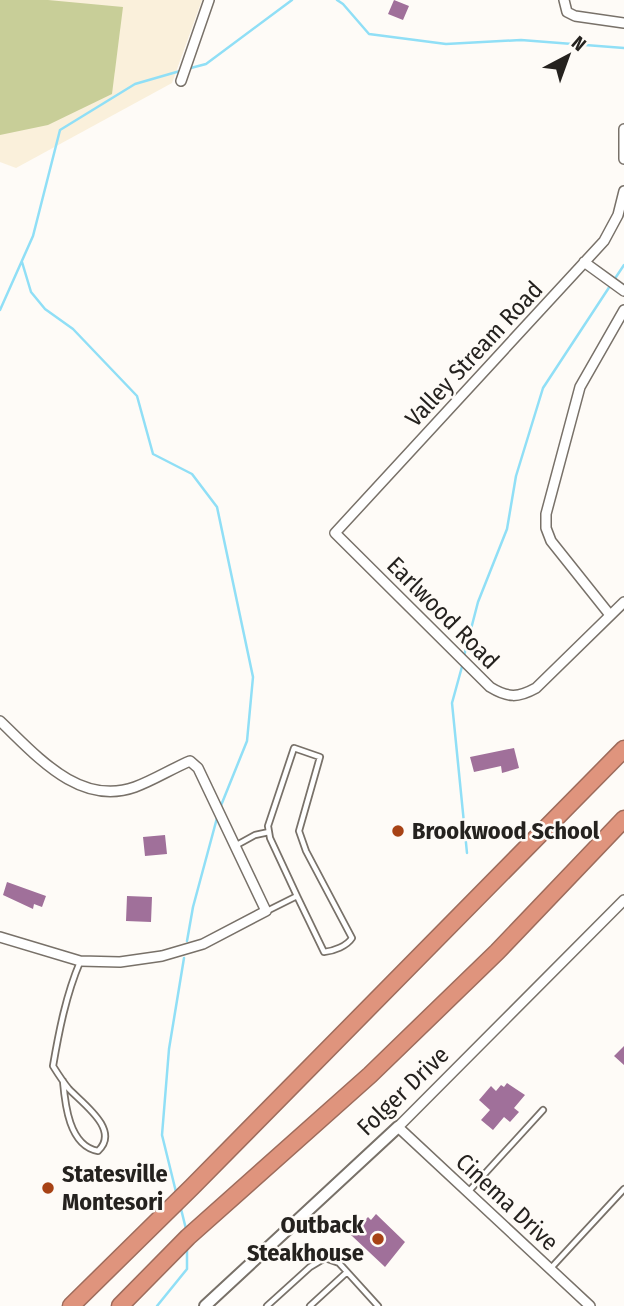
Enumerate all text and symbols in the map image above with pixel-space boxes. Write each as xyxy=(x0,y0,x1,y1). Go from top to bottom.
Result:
north arrow xyxy=(533,21,603,91)
text: N xyxy=(567,31,591,56)
street label: Valley Stream Road xyxy=(400,276,548,432)
street label: Earlwood Road xyxy=(381,551,505,675)
place label: Brookwood School xyxy=(412,817,600,845)
marker: Brookwood School xyxy=(390,823,406,839)
street label: Folger Drive xyxy=(351,1041,455,1141)
street label: Cinema Drive xyxy=(450,1148,564,1256)
place label: Statesville Montesori xyxy=(62,1160,168,1216)
marker: Statesville Montesori xyxy=(40,1180,56,1196)
place label: Outback Steakhouse xyxy=(247,1211,365,1267)
marker: Outback Steakhouse xyxy=(370,1231,386,1247)

